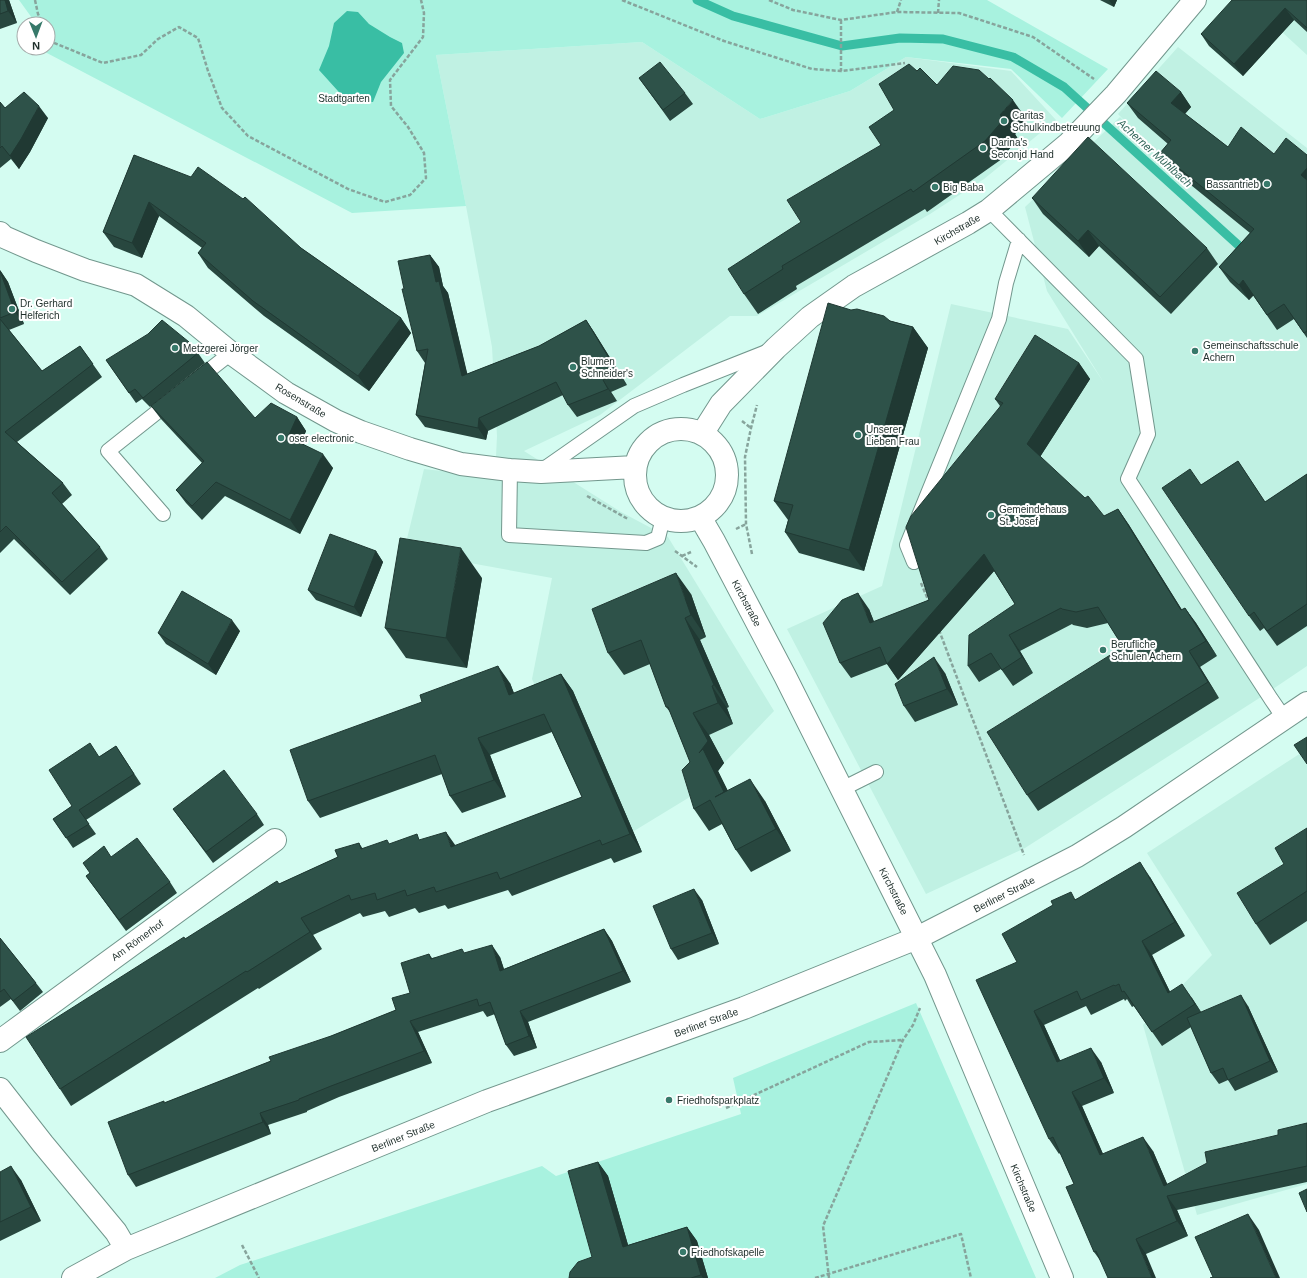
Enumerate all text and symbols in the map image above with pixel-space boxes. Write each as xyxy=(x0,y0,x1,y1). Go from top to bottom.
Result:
north arrow xyxy=(16,16,56,56)
text: N xyxy=(32,40,40,52)
park label: Stadtgarten xyxy=(318,93,370,104)
place label: Caritas Schulkindbetreuung xyxy=(1012,110,1100,133)
marker: Caritas Schulkindbetreuung xyxy=(999,116,1009,126)
water label: Acherner Mühlbach xyxy=(1115,116,1194,189)
place label: Darina's Seconjd Hand xyxy=(991,137,1054,160)
marker: Darina's Seconjd Hand xyxy=(978,143,988,153)
place label: Bassantrieb xyxy=(1206,179,1259,190)
marker: Bassantrieb xyxy=(1262,179,1272,189)
marker: Big Baba xyxy=(930,182,940,192)
place label: Big Baba xyxy=(943,182,984,193)
street label: Kirchstraße xyxy=(932,212,983,247)
place label: Dr. Gerhard Helferich xyxy=(20,298,72,321)
marker: Dr. Gerhard Helferich xyxy=(7,304,17,314)
place label: Gemeinschaftsschule Achern xyxy=(1203,340,1299,363)
marker: Metzgerei Jörger xyxy=(170,343,180,353)
place label: Metzgerei Jörger xyxy=(183,343,259,354)
marker: Gemeinschaftsschule Achern xyxy=(1190,346,1200,356)
place label: Blumen Schneider's xyxy=(581,356,633,379)
marker: Blumen Schneider's xyxy=(568,362,578,372)
street label: Rosenstraße xyxy=(273,381,328,420)
place label: Unserer Lieben Frau xyxy=(866,424,919,447)
marker: Unserer Lieben Frau xyxy=(853,430,863,440)
marker: oser electronic xyxy=(276,433,286,443)
place label: oser electronic xyxy=(289,433,354,444)
place label: Gemeindehaus St. Josef xyxy=(999,504,1067,527)
marker: Gemeindehaus St. Josef xyxy=(986,510,996,520)
street label: Kirchstraße xyxy=(730,578,764,629)
place label: Berufliche Schulen Achern xyxy=(1111,639,1181,662)
marker: Berufliche Schulen Achern xyxy=(1098,645,1108,655)
street label: Kirchstraße xyxy=(877,866,910,917)
street label: Berliner Straße xyxy=(972,874,1037,915)
street label: Am Römerhof xyxy=(109,918,166,963)
street label: Berliner Straße xyxy=(673,1006,740,1039)
marker: Friedhofsparkplatz xyxy=(664,1095,674,1105)
place label: Friedhofsparkplatz xyxy=(677,1095,759,1106)
street label: Berliner Straße xyxy=(370,1119,437,1154)
street label: Kirchstraße xyxy=(1008,1163,1039,1214)
marker: Friedhofskapelle xyxy=(678,1247,688,1257)
place label: Friedhofskapelle xyxy=(691,1247,765,1258)

